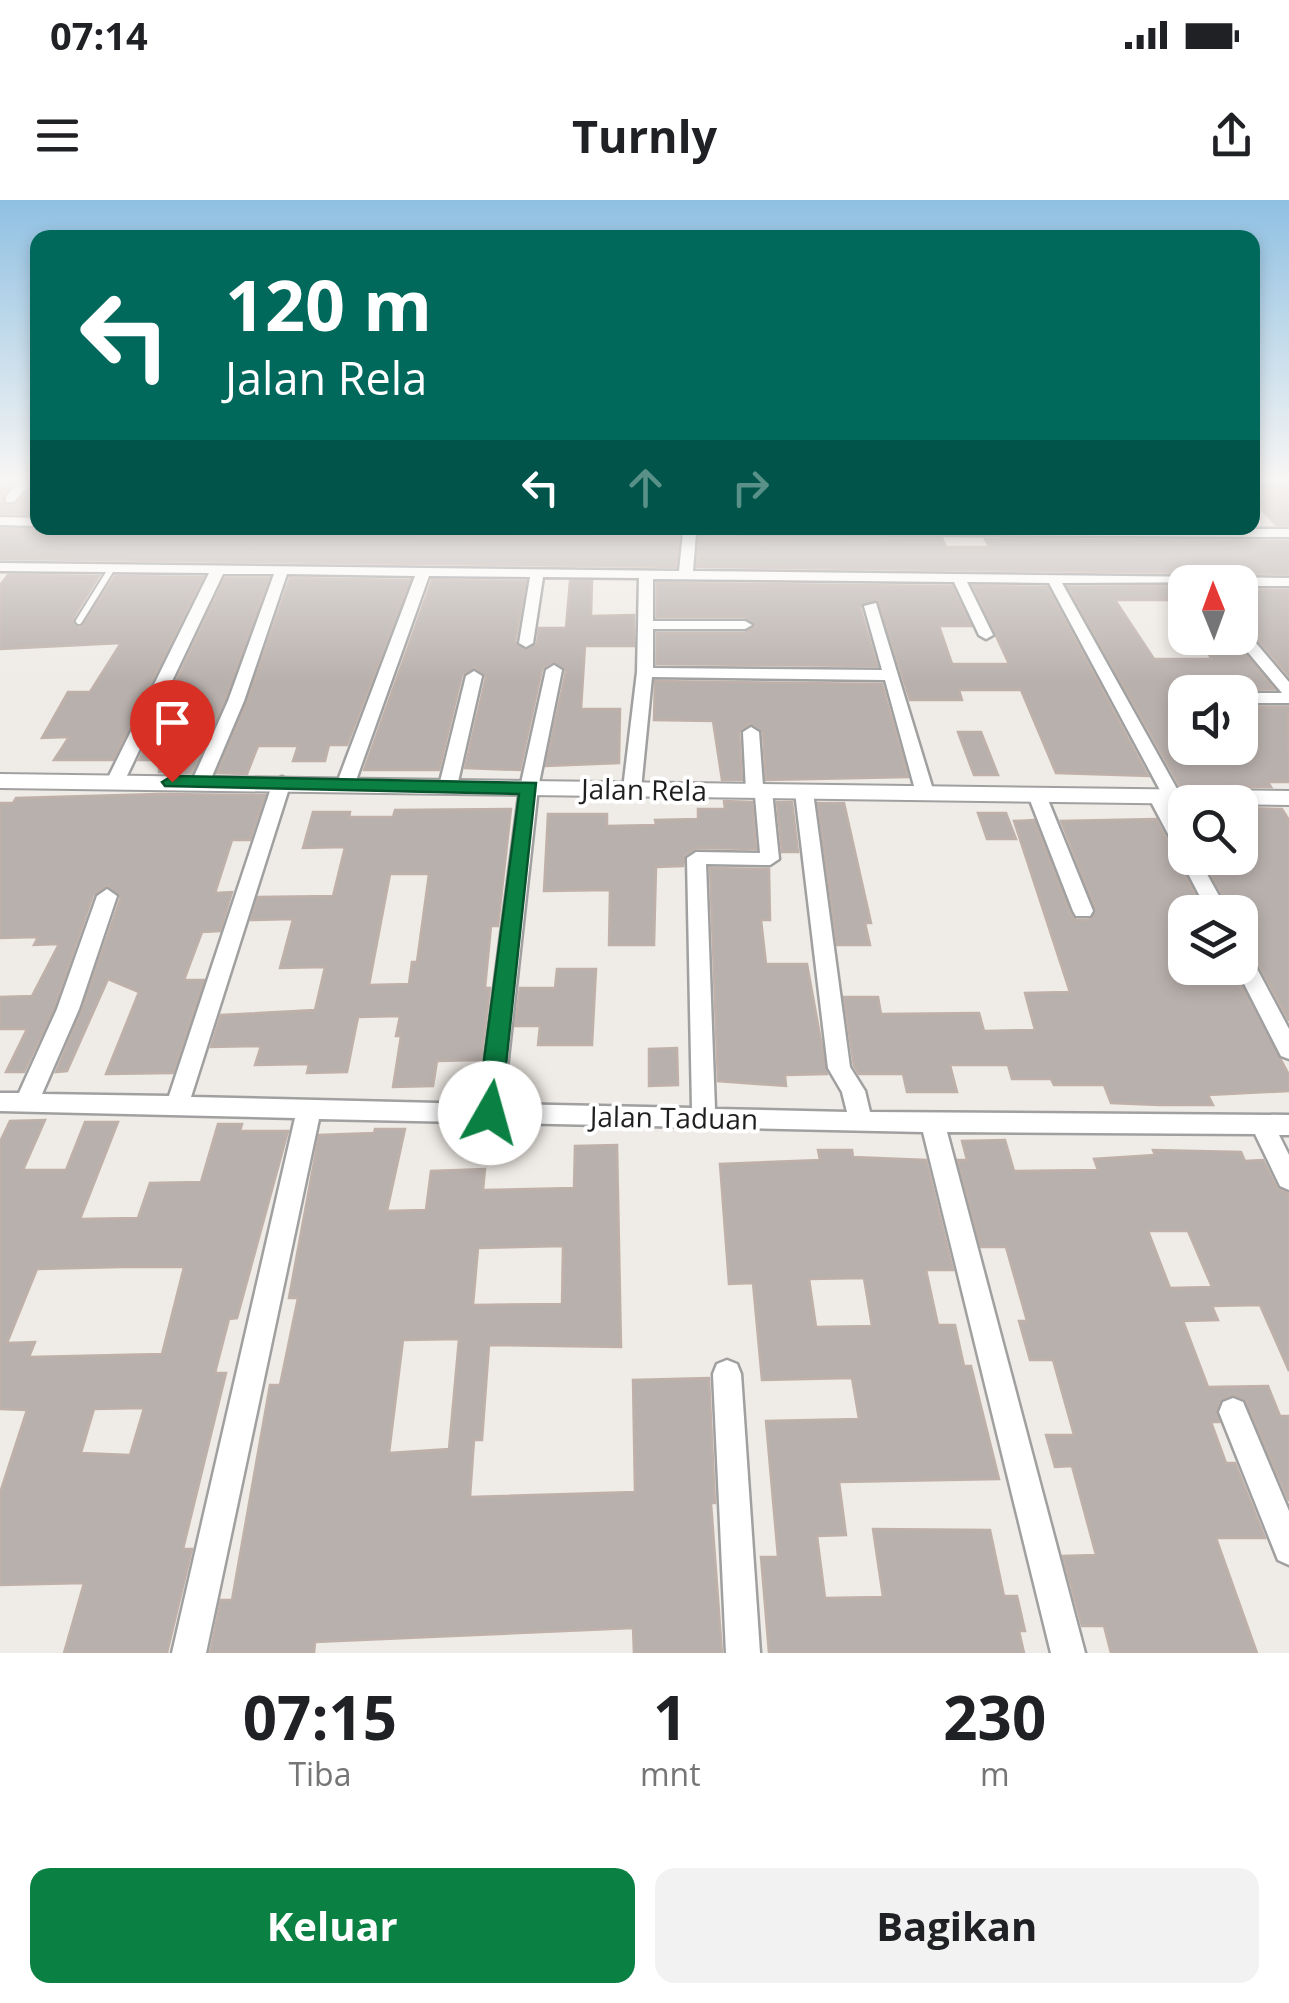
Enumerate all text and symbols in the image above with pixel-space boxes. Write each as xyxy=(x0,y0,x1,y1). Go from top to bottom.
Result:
text: 07:14 xyxy=(50,9,148,61)
text: Turnly xyxy=(572,105,717,166)
icon: menu xyxy=(30,108,85,163)
icon: share xyxy=(1204,108,1259,163)
text: 120 m xyxy=(225,256,432,352)
icon: left xyxy=(60,270,190,400)
text: Jalan Rela xyxy=(225,347,427,408)
icon: left xyxy=(513,460,568,515)
icon: ahead xyxy=(618,460,673,515)
icon: right xyxy=(723,460,778,515)
north arrow xyxy=(1168,565,1258,655)
map controls xyxy=(1168,565,1258,985)
button: sound xyxy=(1168,675,1258,765)
pin xyxy=(130,680,215,783)
icon: arrive xyxy=(145,695,200,750)
street label: Jalan Rela xyxy=(578,769,707,809)
button: search xyxy=(1168,785,1258,875)
button: layers xyxy=(1168,895,1258,985)
position arrow xyxy=(438,1061,542,1165)
street label: Jalan Taduan xyxy=(587,1096,758,1137)
text: 07:15 xyxy=(243,1676,397,1758)
text: 1 xyxy=(653,1676,687,1758)
text: 230 xyxy=(943,1676,1046,1758)
text: Tiba xyxy=(288,1752,351,1795)
text: mnt xyxy=(640,1752,701,1795)
text: m xyxy=(980,1752,1010,1795)
button: Keluar xyxy=(30,1868,635,1983)
button: Bagikan xyxy=(655,1868,1259,1983)

